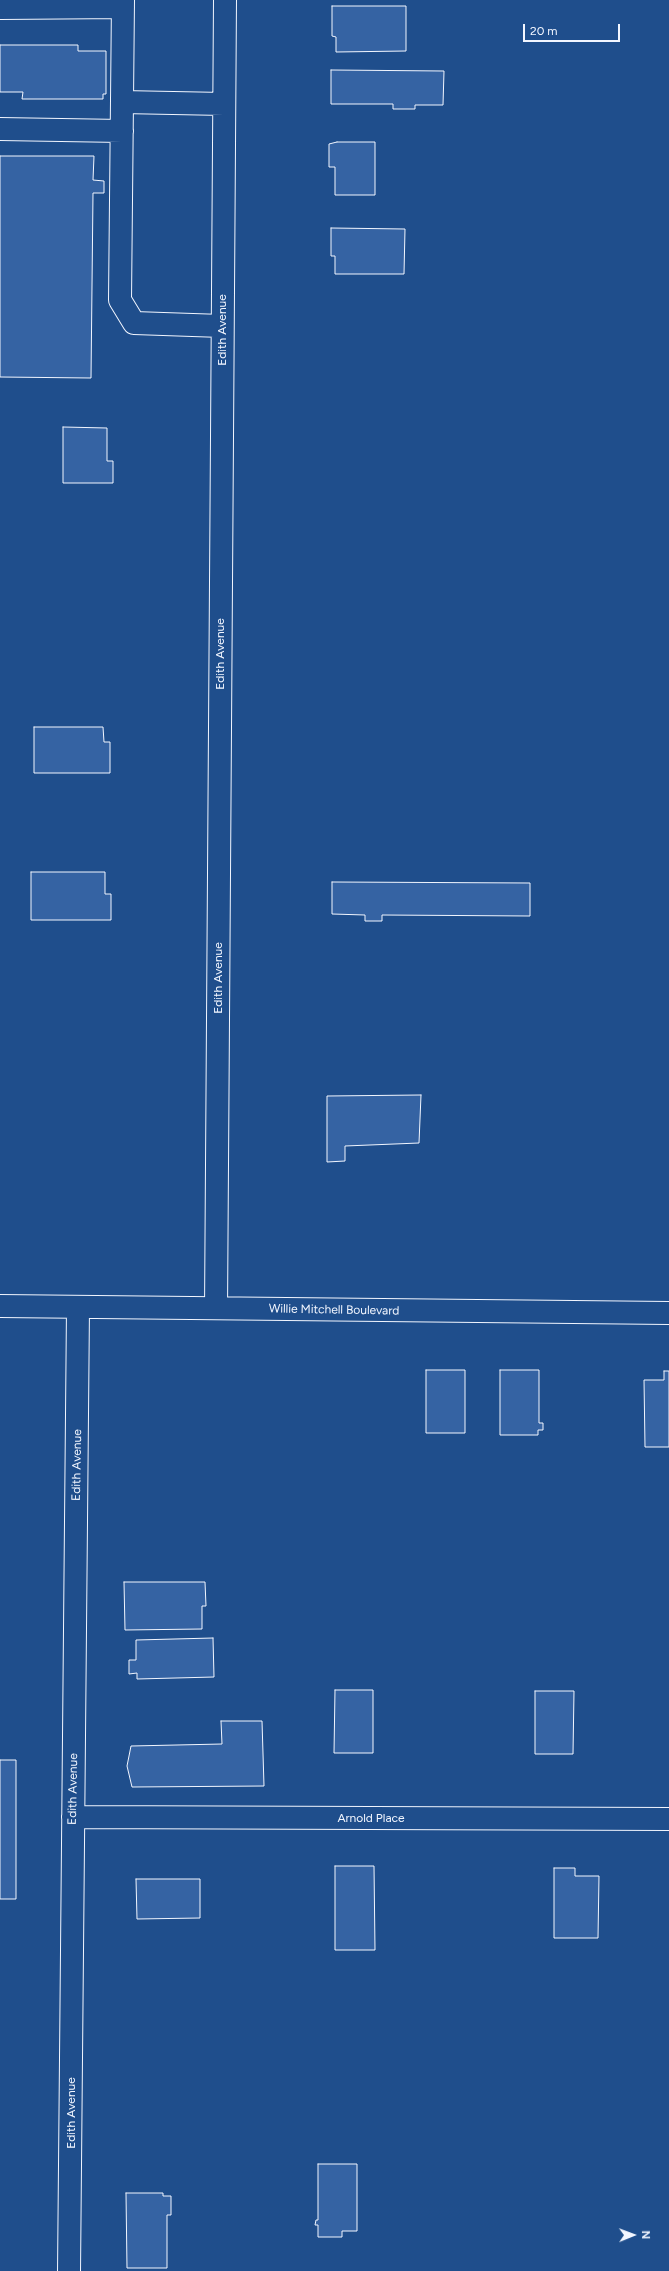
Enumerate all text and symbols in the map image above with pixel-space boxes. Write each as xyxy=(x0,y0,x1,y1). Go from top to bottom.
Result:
scale bar xyxy=(525,16,622,42)
text: 20 m xyxy=(530,24,558,38)
street label: Edith Avenue xyxy=(215,294,229,366)
street label: Edith Avenue xyxy=(213,618,227,690)
street label: Edith Avenue xyxy=(211,942,225,1014)
street label: Willie Mitchell Boulevard xyxy=(269,1302,399,1318)
street label: Edith Avenue xyxy=(69,1429,85,1501)
street label: Edith Avenue xyxy=(65,1753,81,1825)
street label: Arnold Place xyxy=(337,1811,405,1825)
street label: Edith Avenue xyxy=(64,2077,78,2149)
north arrow xyxy=(613,2215,653,2255)
text: N xyxy=(639,2230,652,2239)

